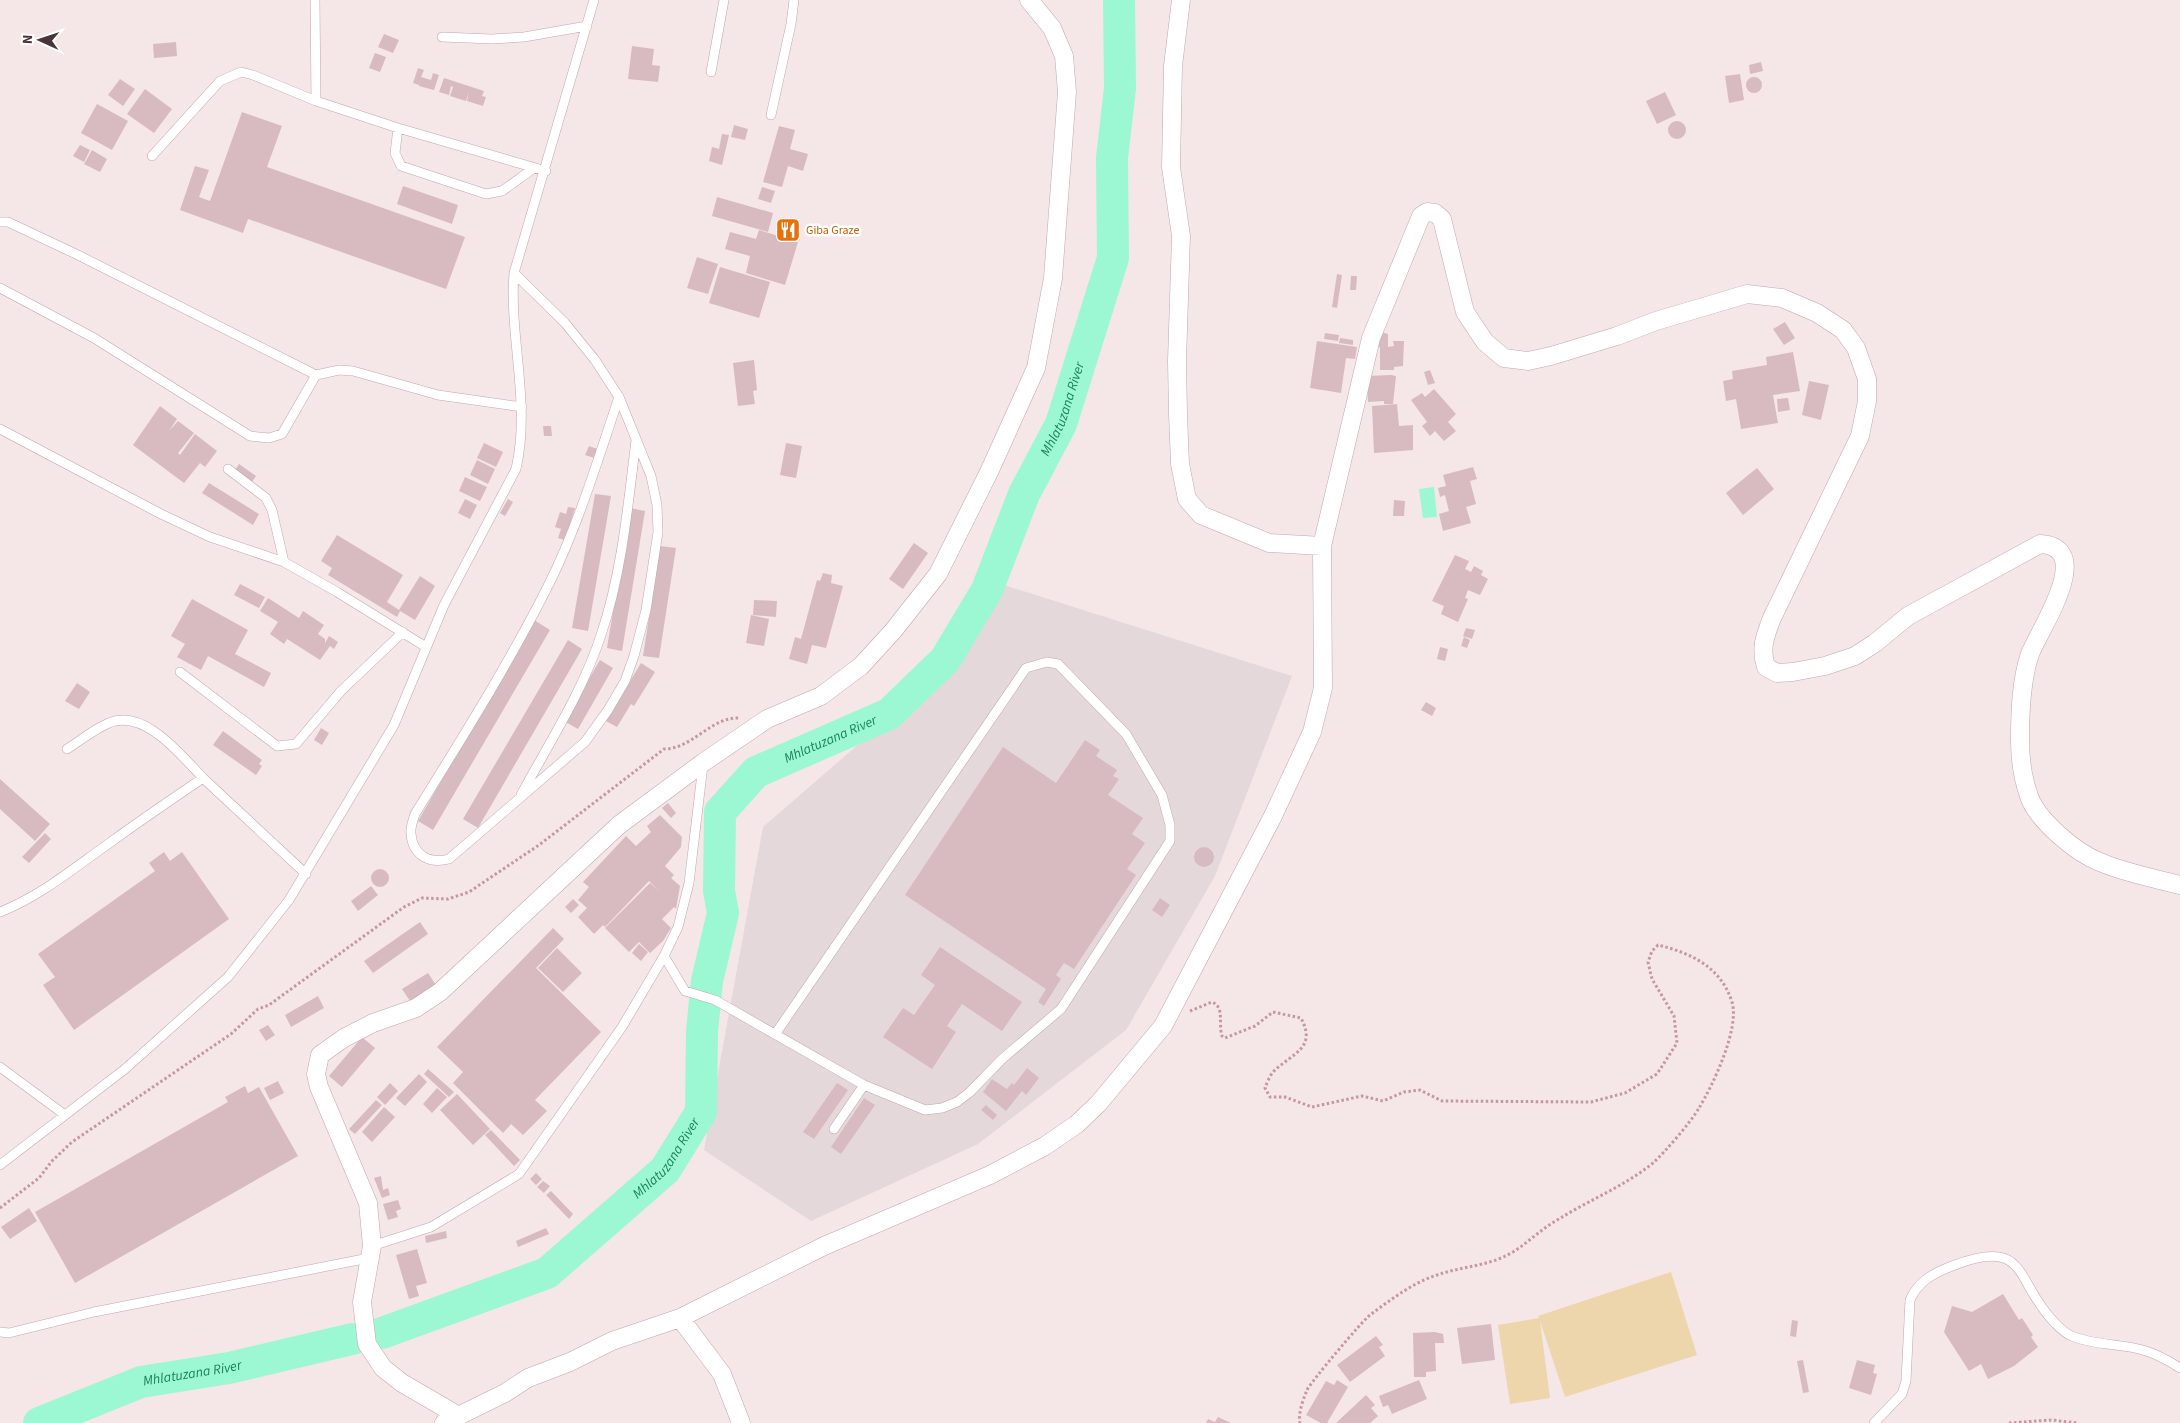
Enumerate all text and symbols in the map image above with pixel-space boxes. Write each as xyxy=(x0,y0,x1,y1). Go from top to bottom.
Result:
north arrow xyxy=(15,15,65,65)
text: N xyxy=(18,34,38,45)
restaurant icon: Giba Graze xyxy=(775,217,801,243)
place label: Giba Graze xyxy=(806,222,860,239)
water label: Mhlatuzana River xyxy=(1036,358,1090,460)
water label: Mhlatuzana River xyxy=(781,710,881,769)
water label: Mhlatuzana River xyxy=(628,1113,706,1204)
water label: Mhlatuzana River xyxy=(142,1355,245,1392)

